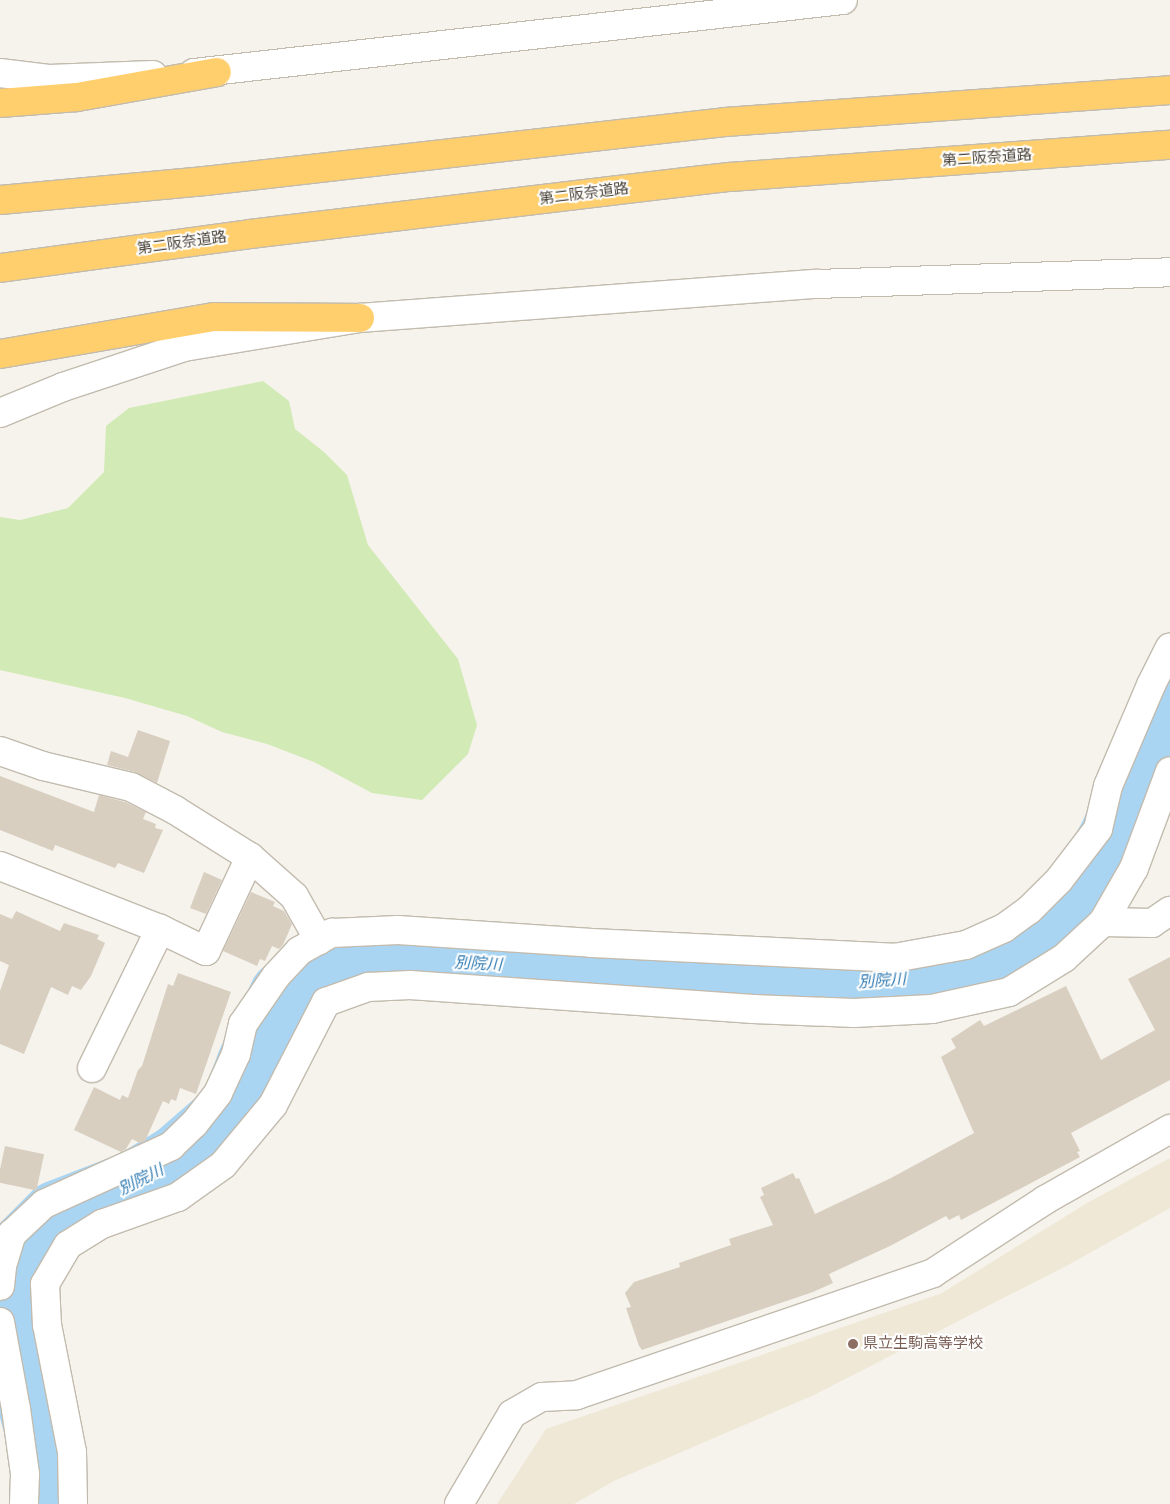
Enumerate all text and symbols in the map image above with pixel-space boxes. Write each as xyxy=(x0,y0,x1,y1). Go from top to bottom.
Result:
street label: 第二阪奈道路 xyxy=(941,146,1033,170)
street label: 第二阪奈道路 xyxy=(538,180,630,208)
street label: 第二阪奈道路 xyxy=(136,228,228,258)
water label: 別院川 xyxy=(454,953,502,975)
water label: 別院川 xyxy=(857,970,907,992)
water label: 別院川 xyxy=(115,1161,167,1199)
place label: 県立生駒高等学校 xyxy=(863,1335,983,1353)
marker: 県立生駒高等学校 xyxy=(847,1338,859,1350)

